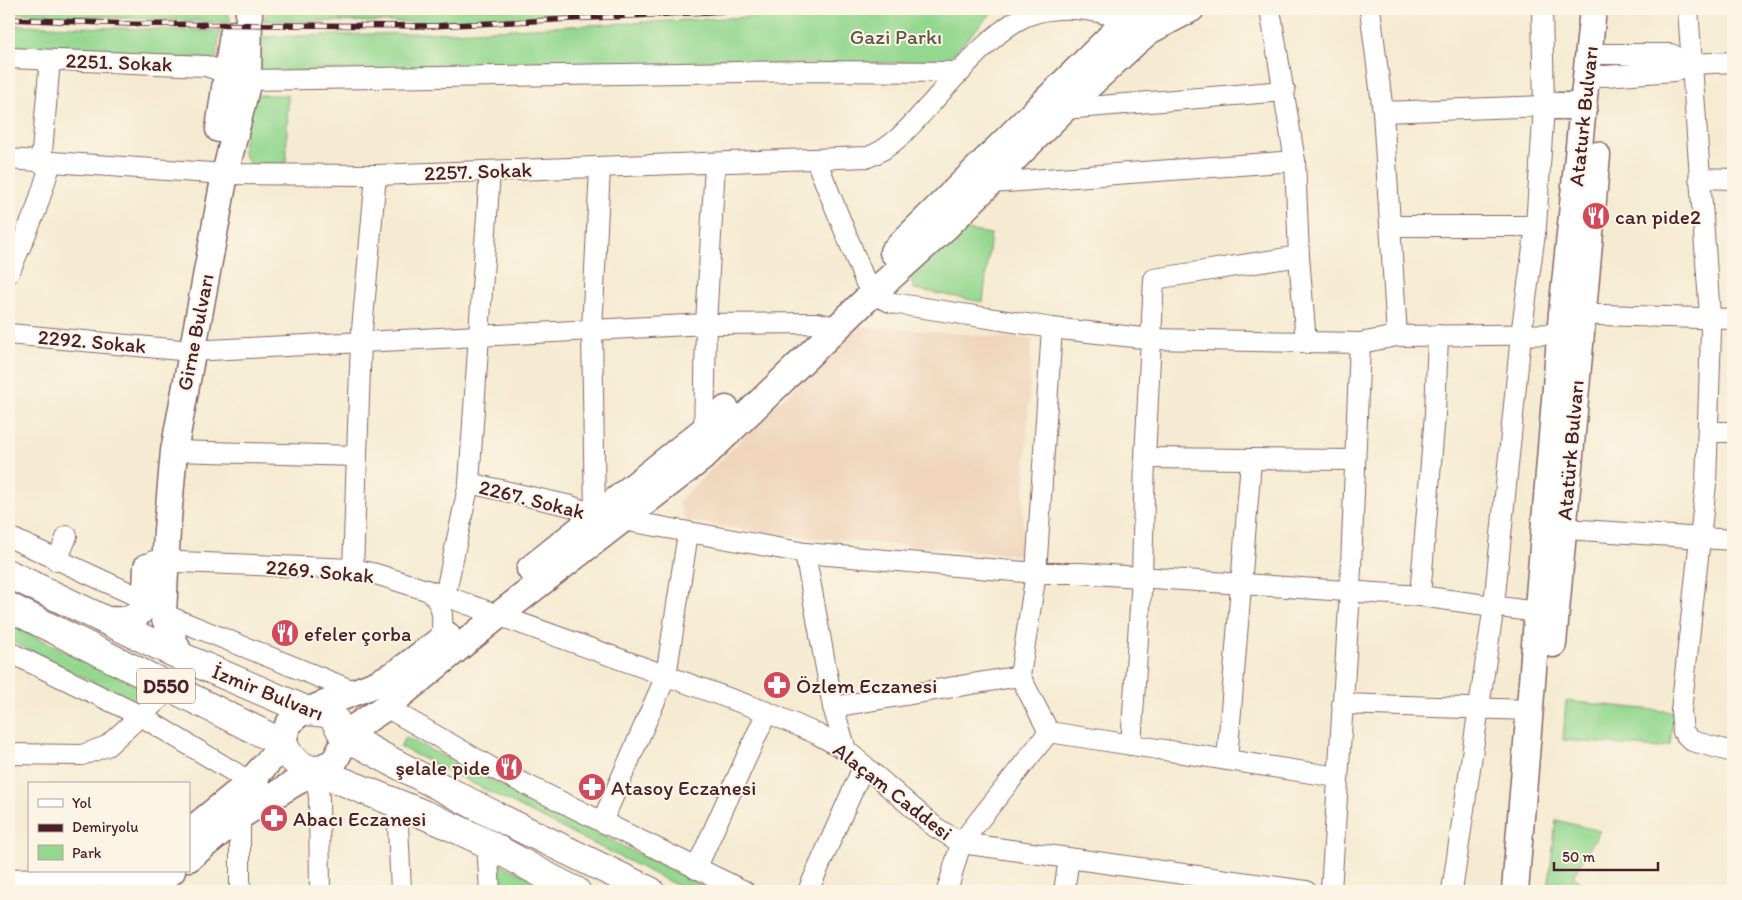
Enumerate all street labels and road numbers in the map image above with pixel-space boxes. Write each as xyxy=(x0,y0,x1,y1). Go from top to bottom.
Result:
street label: Ataturk Bulvarı xyxy=(1563,45,1603,187)
street label: 2251. Sokak xyxy=(65,48,173,76)
street label: 2257. Sokak xyxy=(424,157,533,185)
street label: Girne Bulvarı xyxy=(171,271,219,393)
street label: 2292. Sokak xyxy=(37,324,147,358)
street label: Atatürk Bulvarı xyxy=(1551,379,1589,521)
street label: 2267. Sokak xyxy=(477,474,588,524)
street label: 2269. Sokak xyxy=(265,554,375,588)
street label: İzmir Bulvarı xyxy=(209,658,327,726)
road number: D550 xyxy=(137,668,195,704)
street label: Alaçam Caddesi xyxy=(828,737,958,845)

